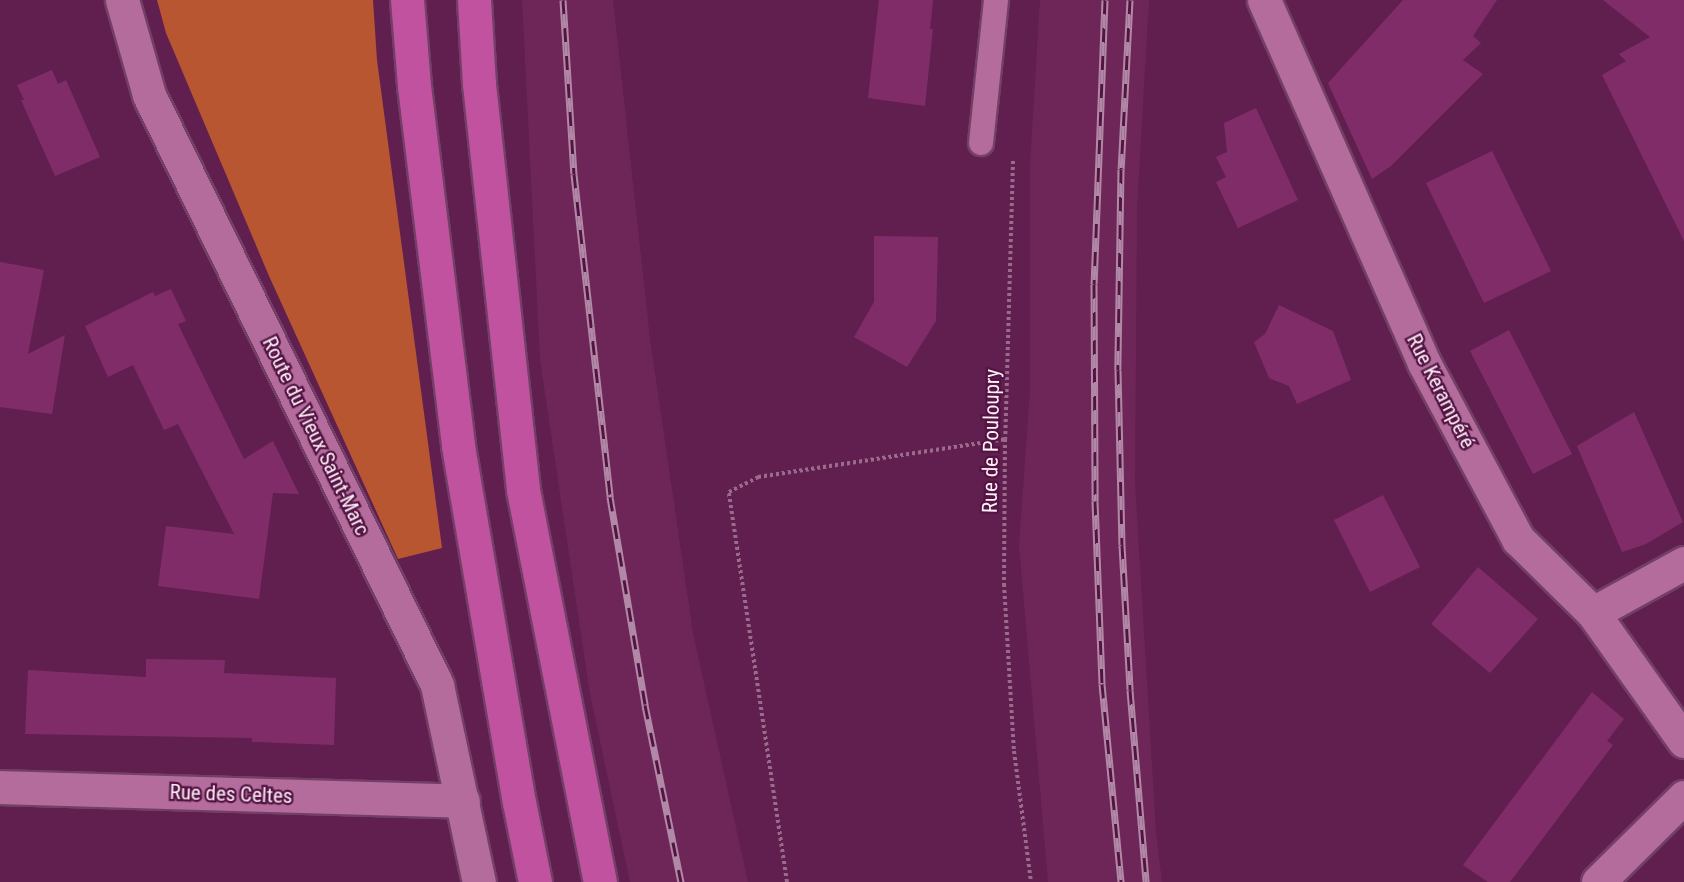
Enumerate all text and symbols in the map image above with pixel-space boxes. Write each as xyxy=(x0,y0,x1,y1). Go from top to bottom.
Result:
street label: Rue Kerampéré xyxy=(1401,330,1481,452)
street label: Route du Vieux Saint-Marc xyxy=(257,333,375,539)
street label: Rue de Pouloupry xyxy=(977,369,1005,513)
street label: Rue des Celtes xyxy=(169,779,293,809)

